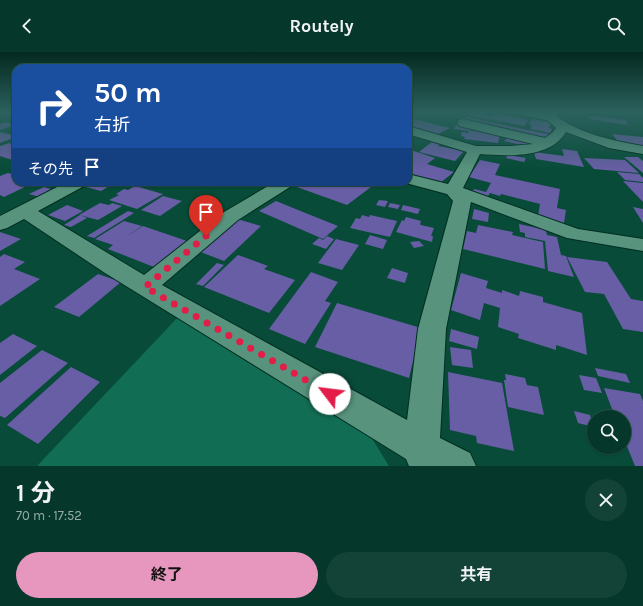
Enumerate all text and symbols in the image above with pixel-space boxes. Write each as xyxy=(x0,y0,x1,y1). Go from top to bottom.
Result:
icon: back xyxy=(16,15,38,37)
text: Routely xyxy=(289,15,354,37)
icon: search xyxy=(605,15,627,37)
text: 50 m xyxy=(94,76,162,109)
icon: right xyxy=(28,80,80,132)
text: 右折 xyxy=(94,114,130,136)
icon: arrive xyxy=(81,156,103,178)
text: その先 xyxy=(28,160,73,178)
pin xyxy=(189,195,223,236)
icon: arrive xyxy=(195,201,217,223)
position arrow xyxy=(309,373,351,415)
map controls xyxy=(587,410,631,454)
button: search xyxy=(587,410,631,454)
text: 1 分 xyxy=(16,479,55,507)
button: close xyxy=(585,479,627,521)
text: 70 m · 17:52 xyxy=(16,508,82,523)
button: 終了 xyxy=(16,552,318,598)
button: 共有 xyxy=(326,552,627,598)

